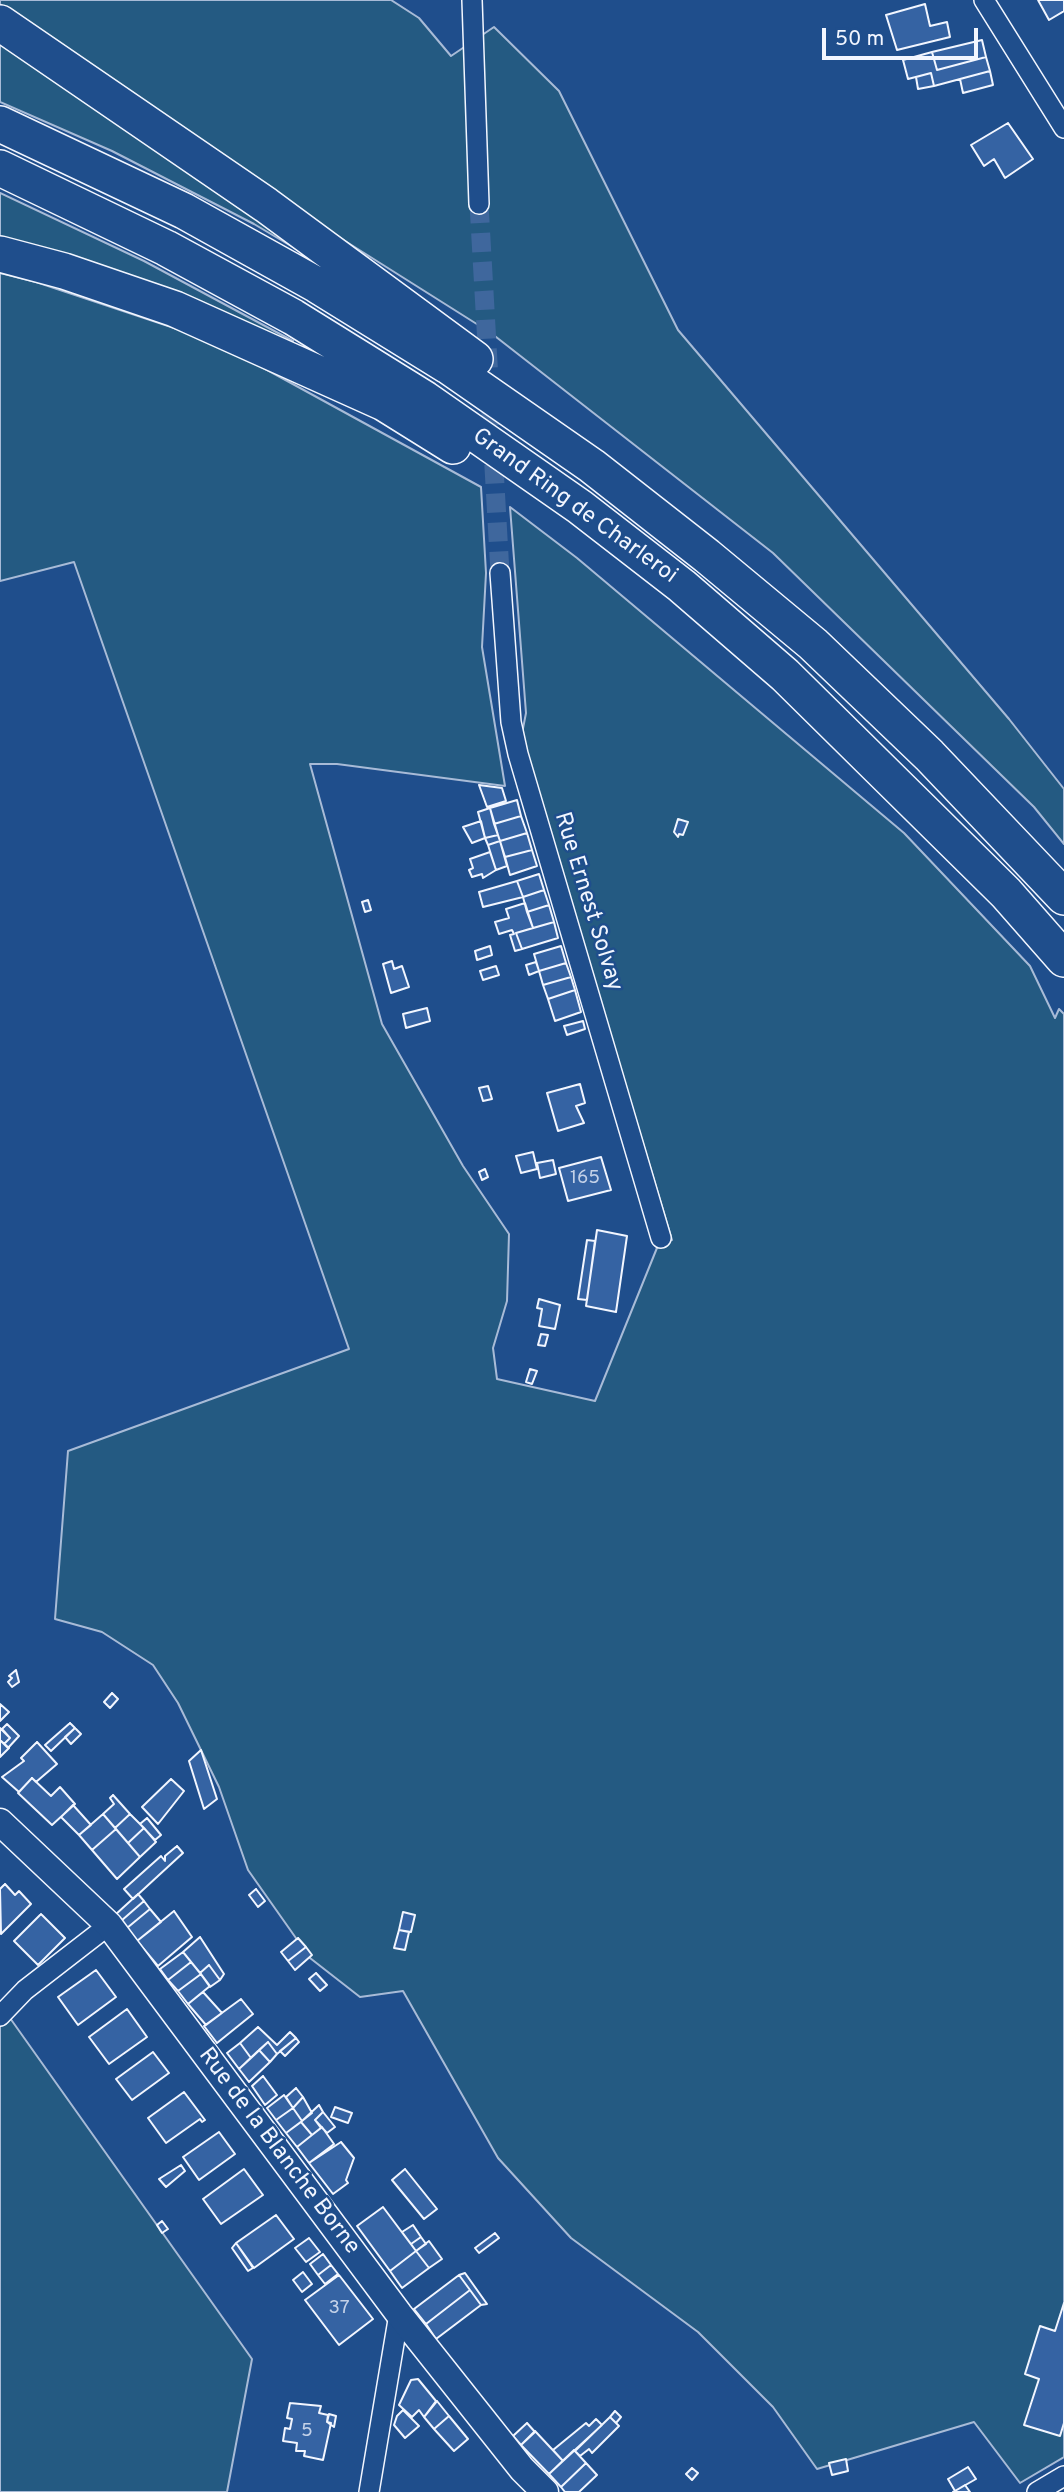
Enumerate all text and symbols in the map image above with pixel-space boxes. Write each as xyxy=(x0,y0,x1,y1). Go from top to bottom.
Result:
scale bar xyxy=(826,14,982,58)
text: 50 m xyxy=(835,26,884,53)
street label: Grand Ring de Charleroi xyxy=(466,423,682,591)
street label: Rue Ernest Solvay xyxy=(547,809,627,995)
house number: 165 xyxy=(570,1168,600,1190)
street label: Rue de la Blanche Borne xyxy=(191,2043,365,2261)
house number: 37 xyxy=(328,2298,350,2320)
house number: 5 xyxy=(301,2421,313,2443)

